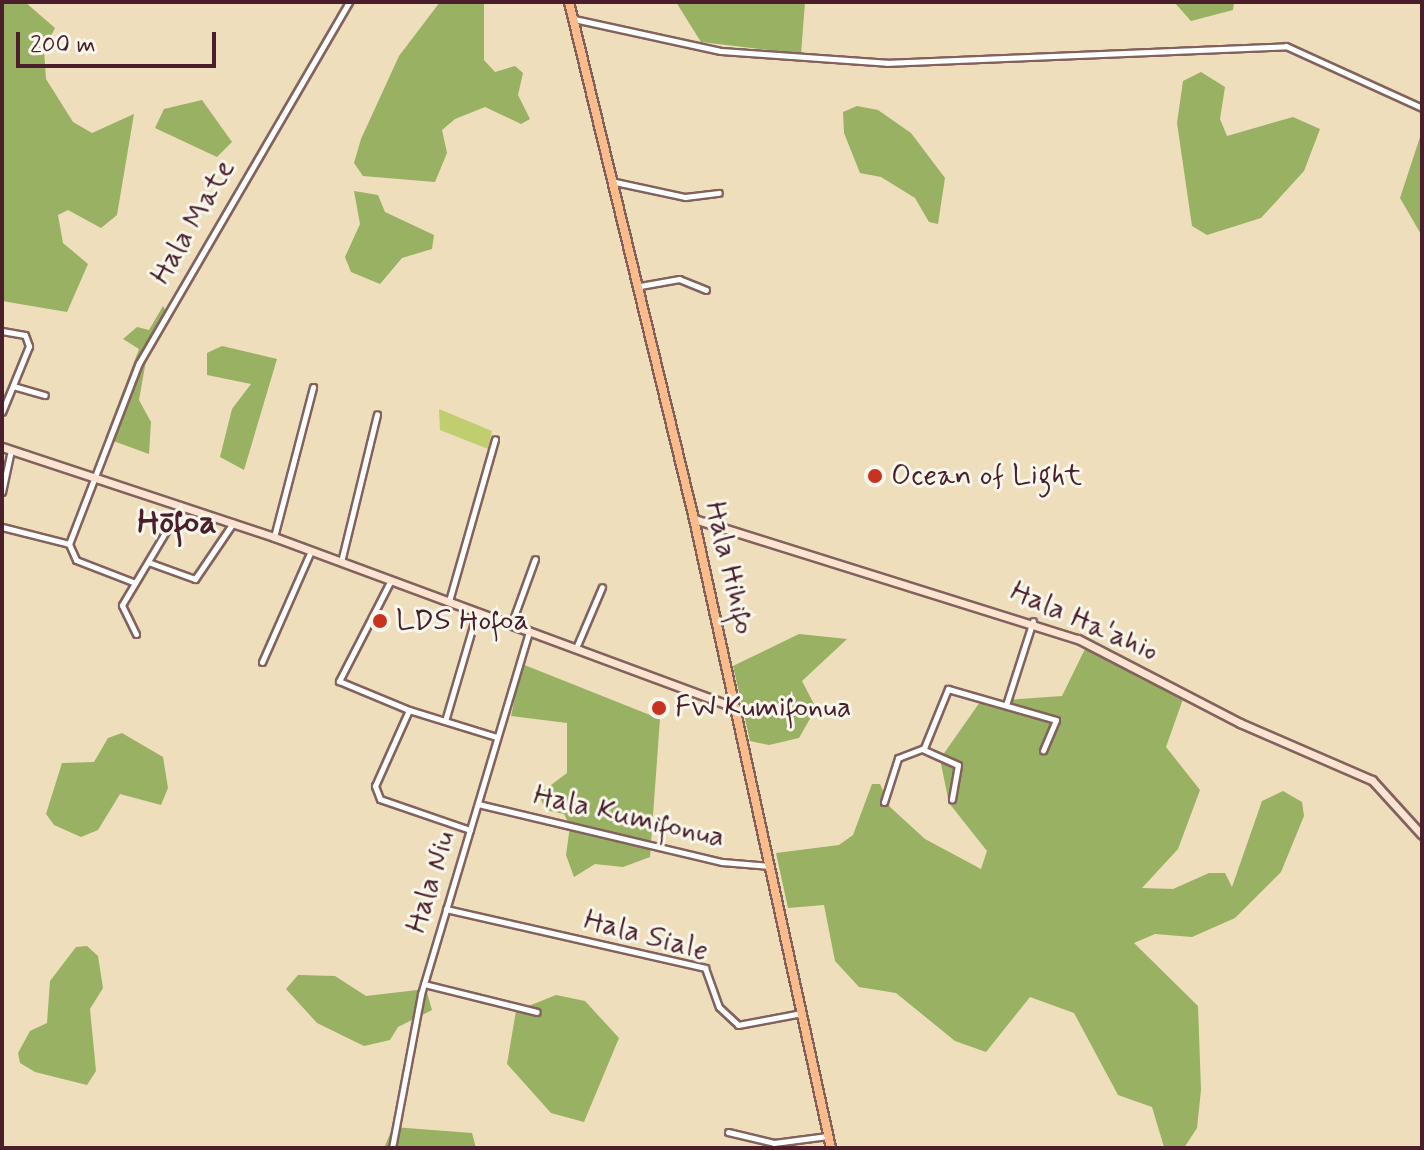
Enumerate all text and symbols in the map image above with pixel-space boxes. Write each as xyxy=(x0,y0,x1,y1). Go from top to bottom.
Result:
scale bar xyxy=(20,16,220,66)
text: 200 m xyxy=(30,30,96,61)
street label: Hala Mate xyxy=(145,157,241,287)
place label: Ocean of Light xyxy=(891,458,1083,494)
marker: Ocean of Light xyxy=(866,467,884,485)
street label: Hala Hihifo xyxy=(696,498,762,638)
district label: Hōfoa xyxy=(137,503,217,543)
street label: Hala Ha'ahio xyxy=(1006,574,1162,670)
place label: LDS Hofoa xyxy=(396,603,529,639)
marker: LDS Hofoa xyxy=(371,612,389,630)
place label: FW Kumifonua xyxy=(675,690,860,726)
marker: FW Kumifonua xyxy=(650,699,668,717)
street label: Hala Kumifonua xyxy=(527,777,731,857)
street label: Hala Niu xyxy=(399,828,463,936)
street label: Hala Siale xyxy=(581,902,711,970)

